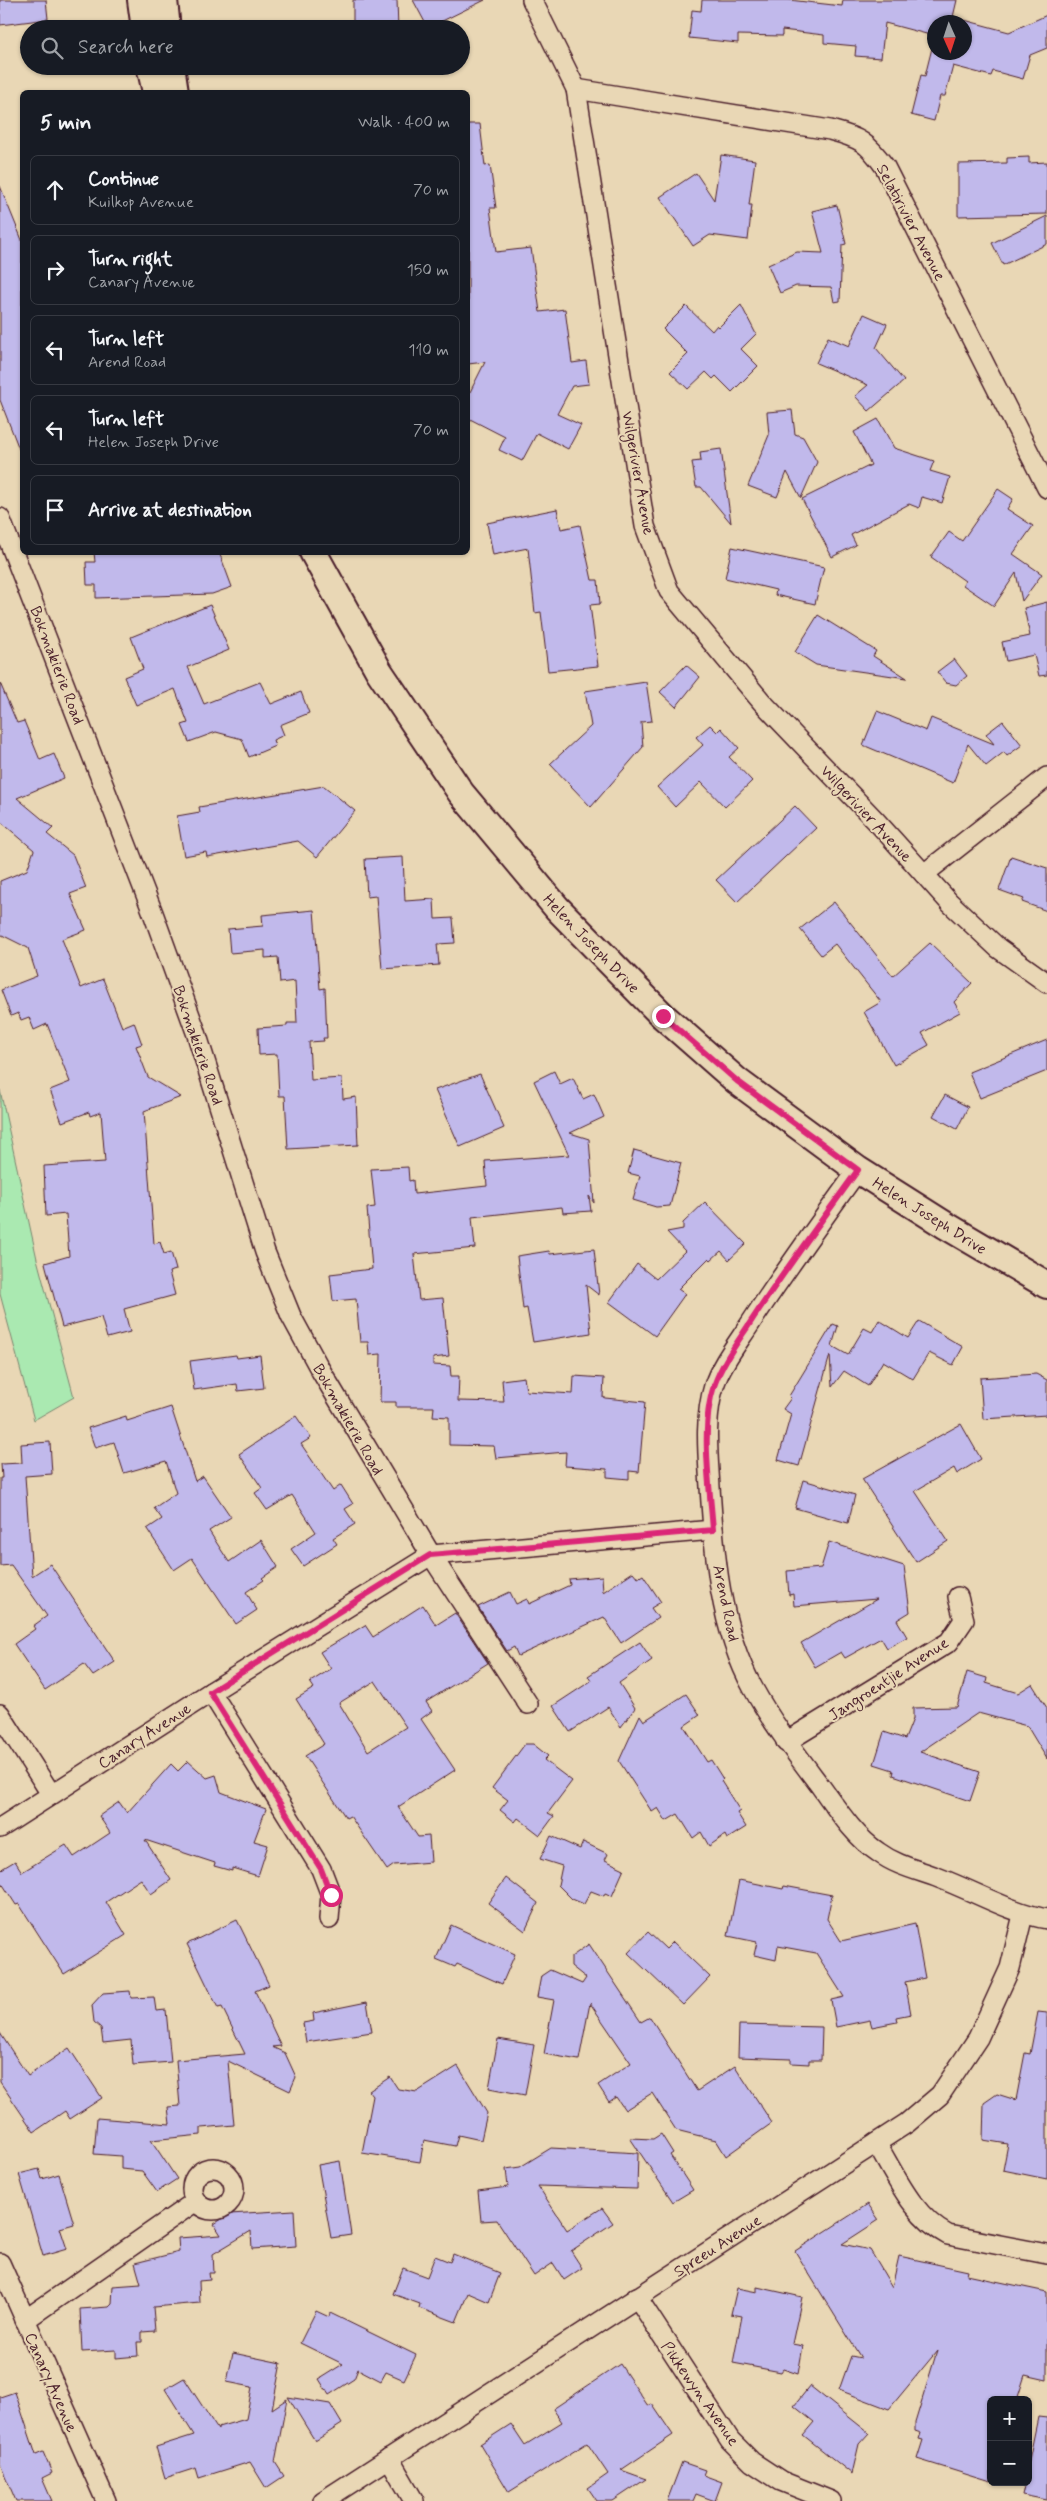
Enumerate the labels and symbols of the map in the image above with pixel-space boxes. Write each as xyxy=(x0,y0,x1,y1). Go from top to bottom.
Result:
north arrow xyxy=(927,15,972,60)
street label: Selatirivier Avenue xyxy=(871,161,950,285)
street label: Wilgerivier Avenue xyxy=(615,410,659,537)
street label: Bokmakierie Road xyxy=(24,603,89,728)
street label: Wilgerivier Avenue xyxy=(815,761,917,868)
street label: Helen Joseph Drive xyxy=(538,890,644,998)
street label: Bokmakierie Road xyxy=(167,983,228,1108)
route end xyxy=(652,1005,675,1028)
street label: Helen Joseph Drive xyxy=(868,1173,990,1260)
street label: Bokmakierie Road xyxy=(307,1360,388,1479)
street label: Arend Road xyxy=(707,1563,744,1644)
street label: Jangroentjie Avenue xyxy=(825,1632,954,1727)
street label: Canary Avenue xyxy=(94,1698,196,1774)
route start xyxy=(320,1884,343,1907)
street label: Spreeu Avenue xyxy=(670,2210,766,2282)
street label: Canary Avenue xyxy=(19,2329,82,2436)
street label: Pikkewyn Avenue xyxy=(656,2337,744,2450)

